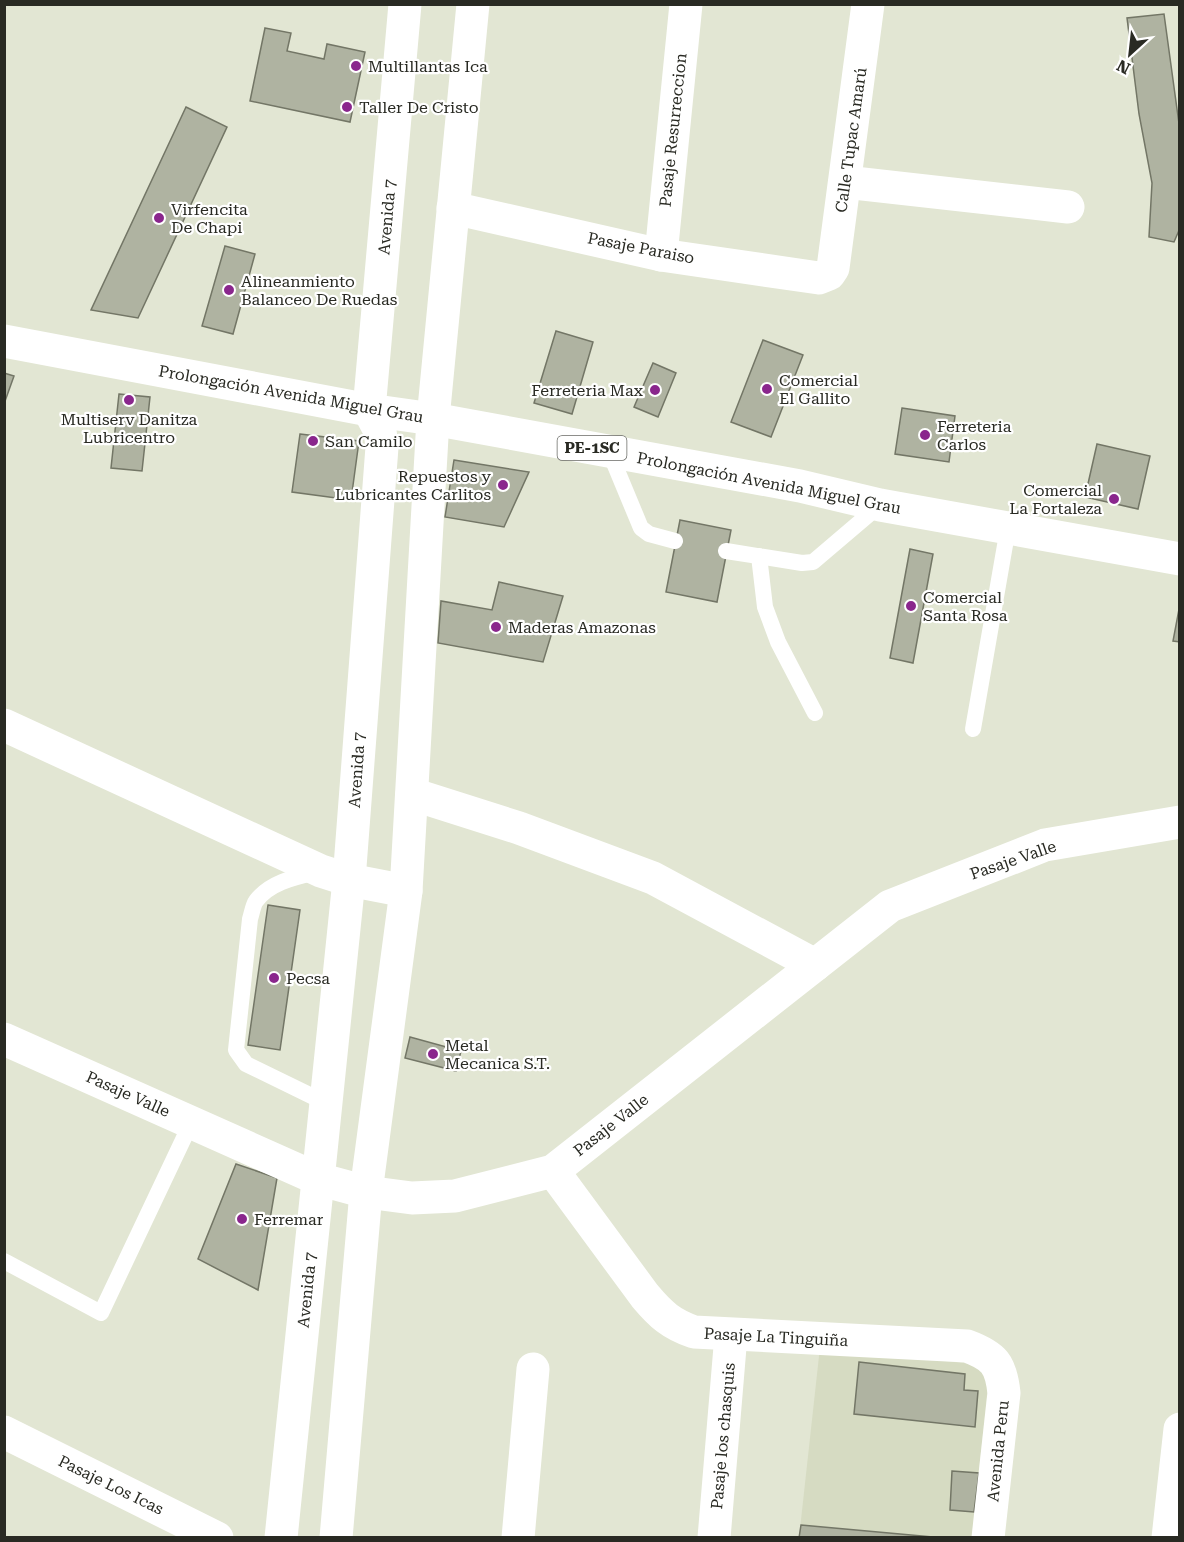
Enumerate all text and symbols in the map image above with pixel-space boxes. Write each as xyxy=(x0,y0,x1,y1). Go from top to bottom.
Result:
north arrow xyxy=(1100,24,1160,84)
street label: Pasaje Resurreccion xyxy=(655,52,691,208)
text: N xyxy=(1114,56,1133,78)
place label: Multillantas Ica xyxy=(368,57,488,76)
marker: Multillantas Ica xyxy=(349,59,363,73)
street label: Calle Tupac Amarú xyxy=(831,66,871,214)
place label: Taller De Cristo xyxy=(359,98,479,117)
marker: Taller De Cristo xyxy=(340,100,354,114)
street label: Avenida 7 xyxy=(374,178,400,256)
place label: Virfencita De Chapi xyxy=(171,200,248,237)
marker: Virfencita De Chapi xyxy=(152,211,166,225)
street label: Pasaje Paraiso xyxy=(586,228,696,268)
place label: Alineanmiento Balanceo De Ruedas xyxy=(241,272,398,309)
marker: Alineanmiento Balanceo De Ruedas xyxy=(222,283,236,297)
street label: Prolongación Avenida Miguel Grau xyxy=(157,361,425,427)
place label: Comercial El Gallito xyxy=(779,371,858,408)
place label: Ferreteria Max xyxy=(531,381,644,400)
marker: Comercial El Gallito xyxy=(760,382,774,396)
marker: Ferreteria Max xyxy=(648,383,662,397)
marker: Multiserv Danitza Lubricentro xyxy=(122,393,136,407)
place label: Multiserv Danitza Lubricentro xyxy=(61,410,198,447)
place label: Ferreteria Carlos xyxy=(937,417,1012,454)
marker: Ferreteria Carlos xyxy=(918,428,932,442)
place label: San Camilo xyxy=(325,432,413,451)
marker: San Camilo xyxy=(306,434,320,448)
road number: PE-1SC xyxy=(558,436,626,460)
street label: Prolongación Avenida Miguel Grau xyxy=(635,448,903,518)
place label: Repuestos y Lubricantes Carlitos xyxy=(335,467,492,504)
marker: Repuestos y Lubricantes Carlitos xyxy=(496,478,510,492)
place label: Comercial La Fortaleza xyxy=(1009,481,1102,518)
marker: Comercial La Fortaleza xyxy=(1107,492,1121,506)
place label: Comercial Santa Rosa xyxy=(923,588,1008,625)
marker: Comercial Santa Rosa xyxy=(904,599,918,613)
place label: Maderas Amazonas xyxy=(508,618,656,637)
marker: Maderas Amazonas xyxy=(489,620,503,634)
street label: Avenida 7 xyxy=(345,731,369,808)
street label: Pasaje Valle xyxy=(967,836,1059,884)
place label: Pecsa xyxy=(286,969,330,988)
marker: Pecsa xyxy=(267,971,281,985)
place label: Metal Mecanica S.T. xyxy=(445,1036,550,1073)
marker: Metal Mecanica S.T. xyxy=(426,1047,440,1061)
street label: Pasaje Valle xyxy=(83,1067,173,1121)
street label: Pasaje Valle xyxy=(570,1090,652,1160)
place label: Ferremar xyxy=(254,1210,324,1229)
marker: Ferremar xyxy=(235,1212,249,1226)
street label: Avenida 7 xyxy=(294,1251,320,1329)
street label: Pasaje La Tinguiña xyxy=(703,1324,849,1350)
street label: Pasaje los chasquis xyxy=(707,1361,739,1510)
street label: Avenida Peru xyxy=(983,1399,1013,1503)
street label: Pasaje Los Icas xyxy=(55,1451,167,1519)

